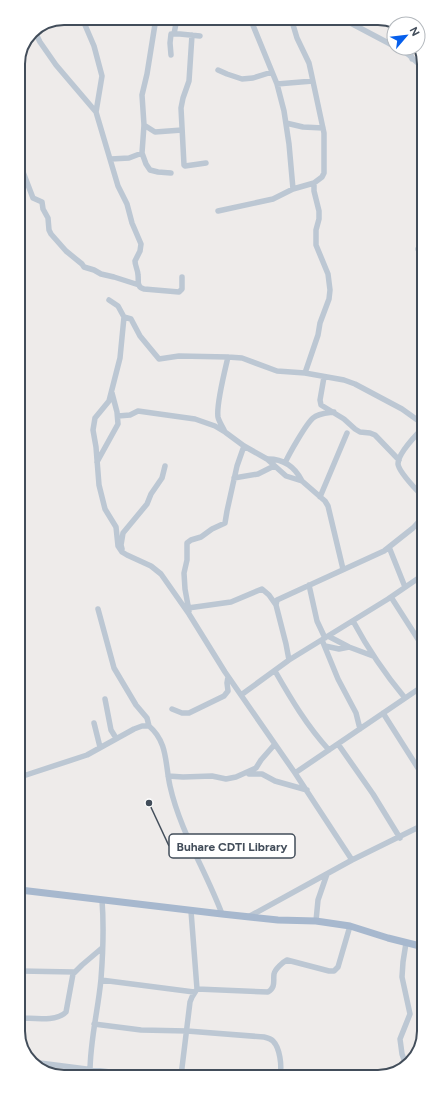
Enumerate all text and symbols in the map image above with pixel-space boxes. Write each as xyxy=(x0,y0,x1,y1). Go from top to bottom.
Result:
north arrow xyxy=(386,16,426,56)
text: N xyxy=(407,25,422,38)
callout: Buhare CDTI Library xyxy=(169,834,295,858)
text: Buhare CDTI Library xyxy=(177,840,287,854)

